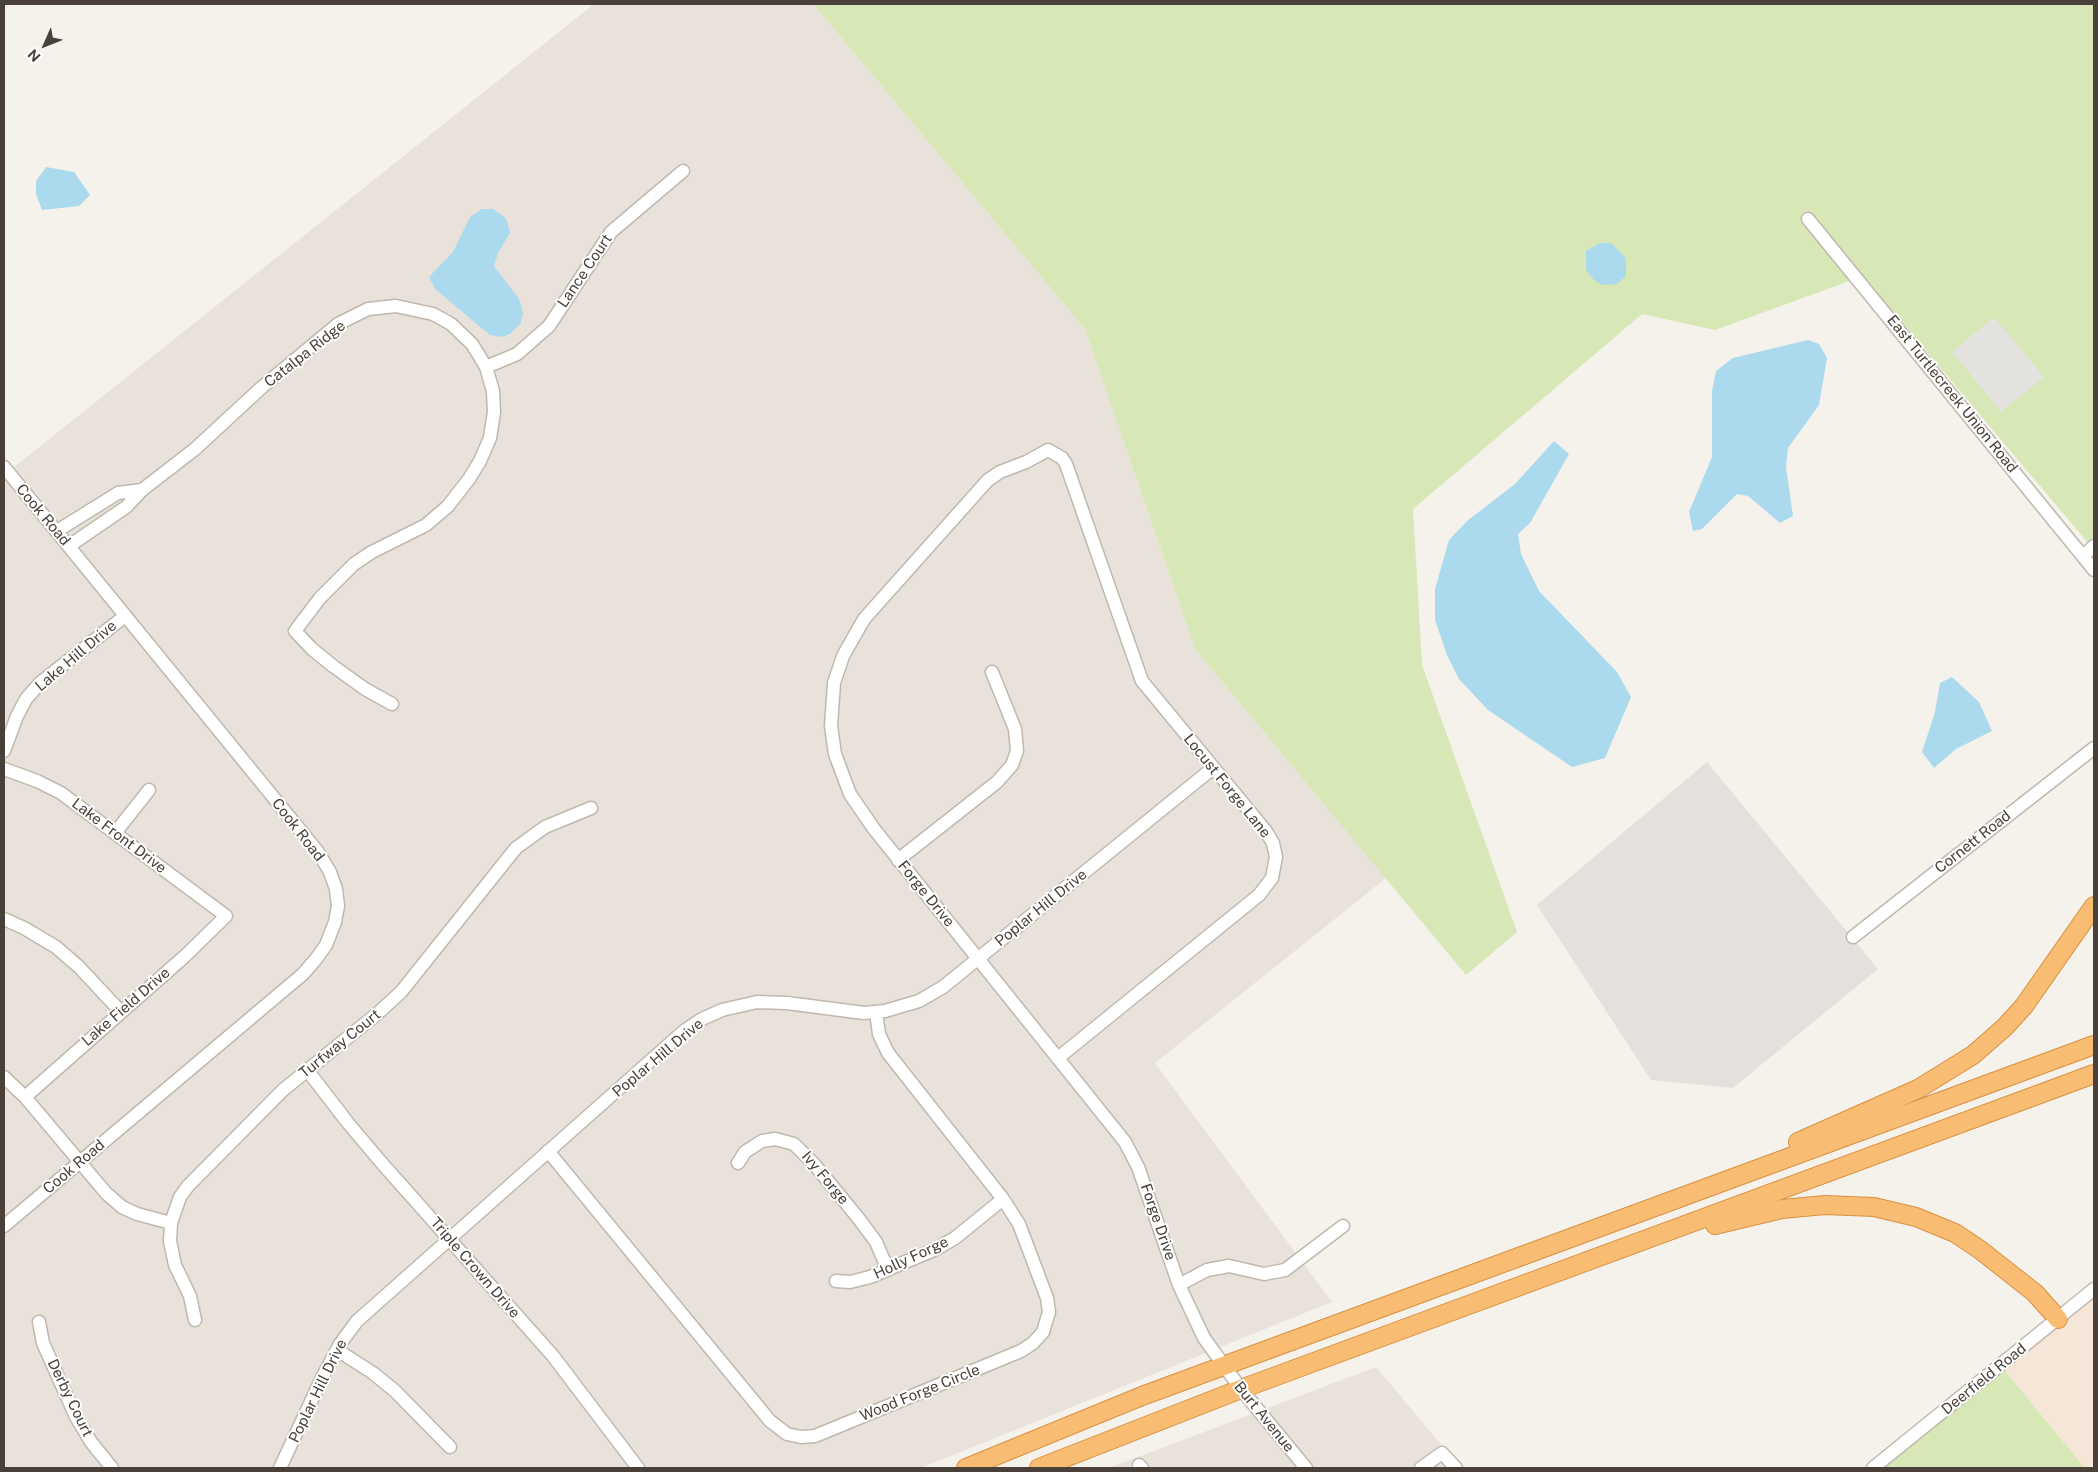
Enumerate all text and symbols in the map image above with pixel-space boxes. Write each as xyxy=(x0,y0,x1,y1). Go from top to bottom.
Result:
north arrow xyxy=(20,20,70,70)
text: N xyxy=(25,46,44,65)
street label: Lance Court xyxy=(554,231,616,311)
street label: East Turtlecreek Union Road xyxy=(1883,312,2021,476)
street label: Catalpa Ridge xyxy=(261,317,349,391)
street label: Cook Road xyxy=(12,481,74,549)
street label: Lake Hill Drive xyxy=(32,617,120,695)
street label: Locust Forge Lane xyxy=(1180,730,1274,842)
street label: Lake Front Drive xyxy=(68,795,170,877)
street label: Cook Road xyxy=(268,795,328,865)
street label: Cornett Road xyxy=(1931,807,2015,877)
street label: Forge Drive xyxy=(894,857,958,931)
street label: Poplar Hill Drive xyxy=(992,866,1090,950)
street label: Lake Field Drive xyxy=(78,964,174,1050)
street label: Turfway Court xyxy=(296,1006,384,1082)
street label: Poplar Hill Drive xyxy=(609,1015,707,1101)
street label: Cook Road xyxy=(40,1136,108,1198)
street label: Ivy Forge xyxy=(798,1148,852,1208)
street label: Forge Drive xyxy=(1136,1181,1180,1263)
street label: Triple Crown Drive xyxy=(426,1214,524,1322)
street label: Holly Forge xyxy=(871,1233,951,1283)
street label: Poplar Hill Drive xyxy=(285,1336,351,1446)
street label: Deerfield Road xyxy=(1938,1339,2030,1419)
street label: Derby Court xyxy=(43,1356,97,1440)
street label: Wood Forge Circle xyxy=(857,1361,983,1425)
street label: Burt Avenue xyxy=(1230,1378,1298,1456)

